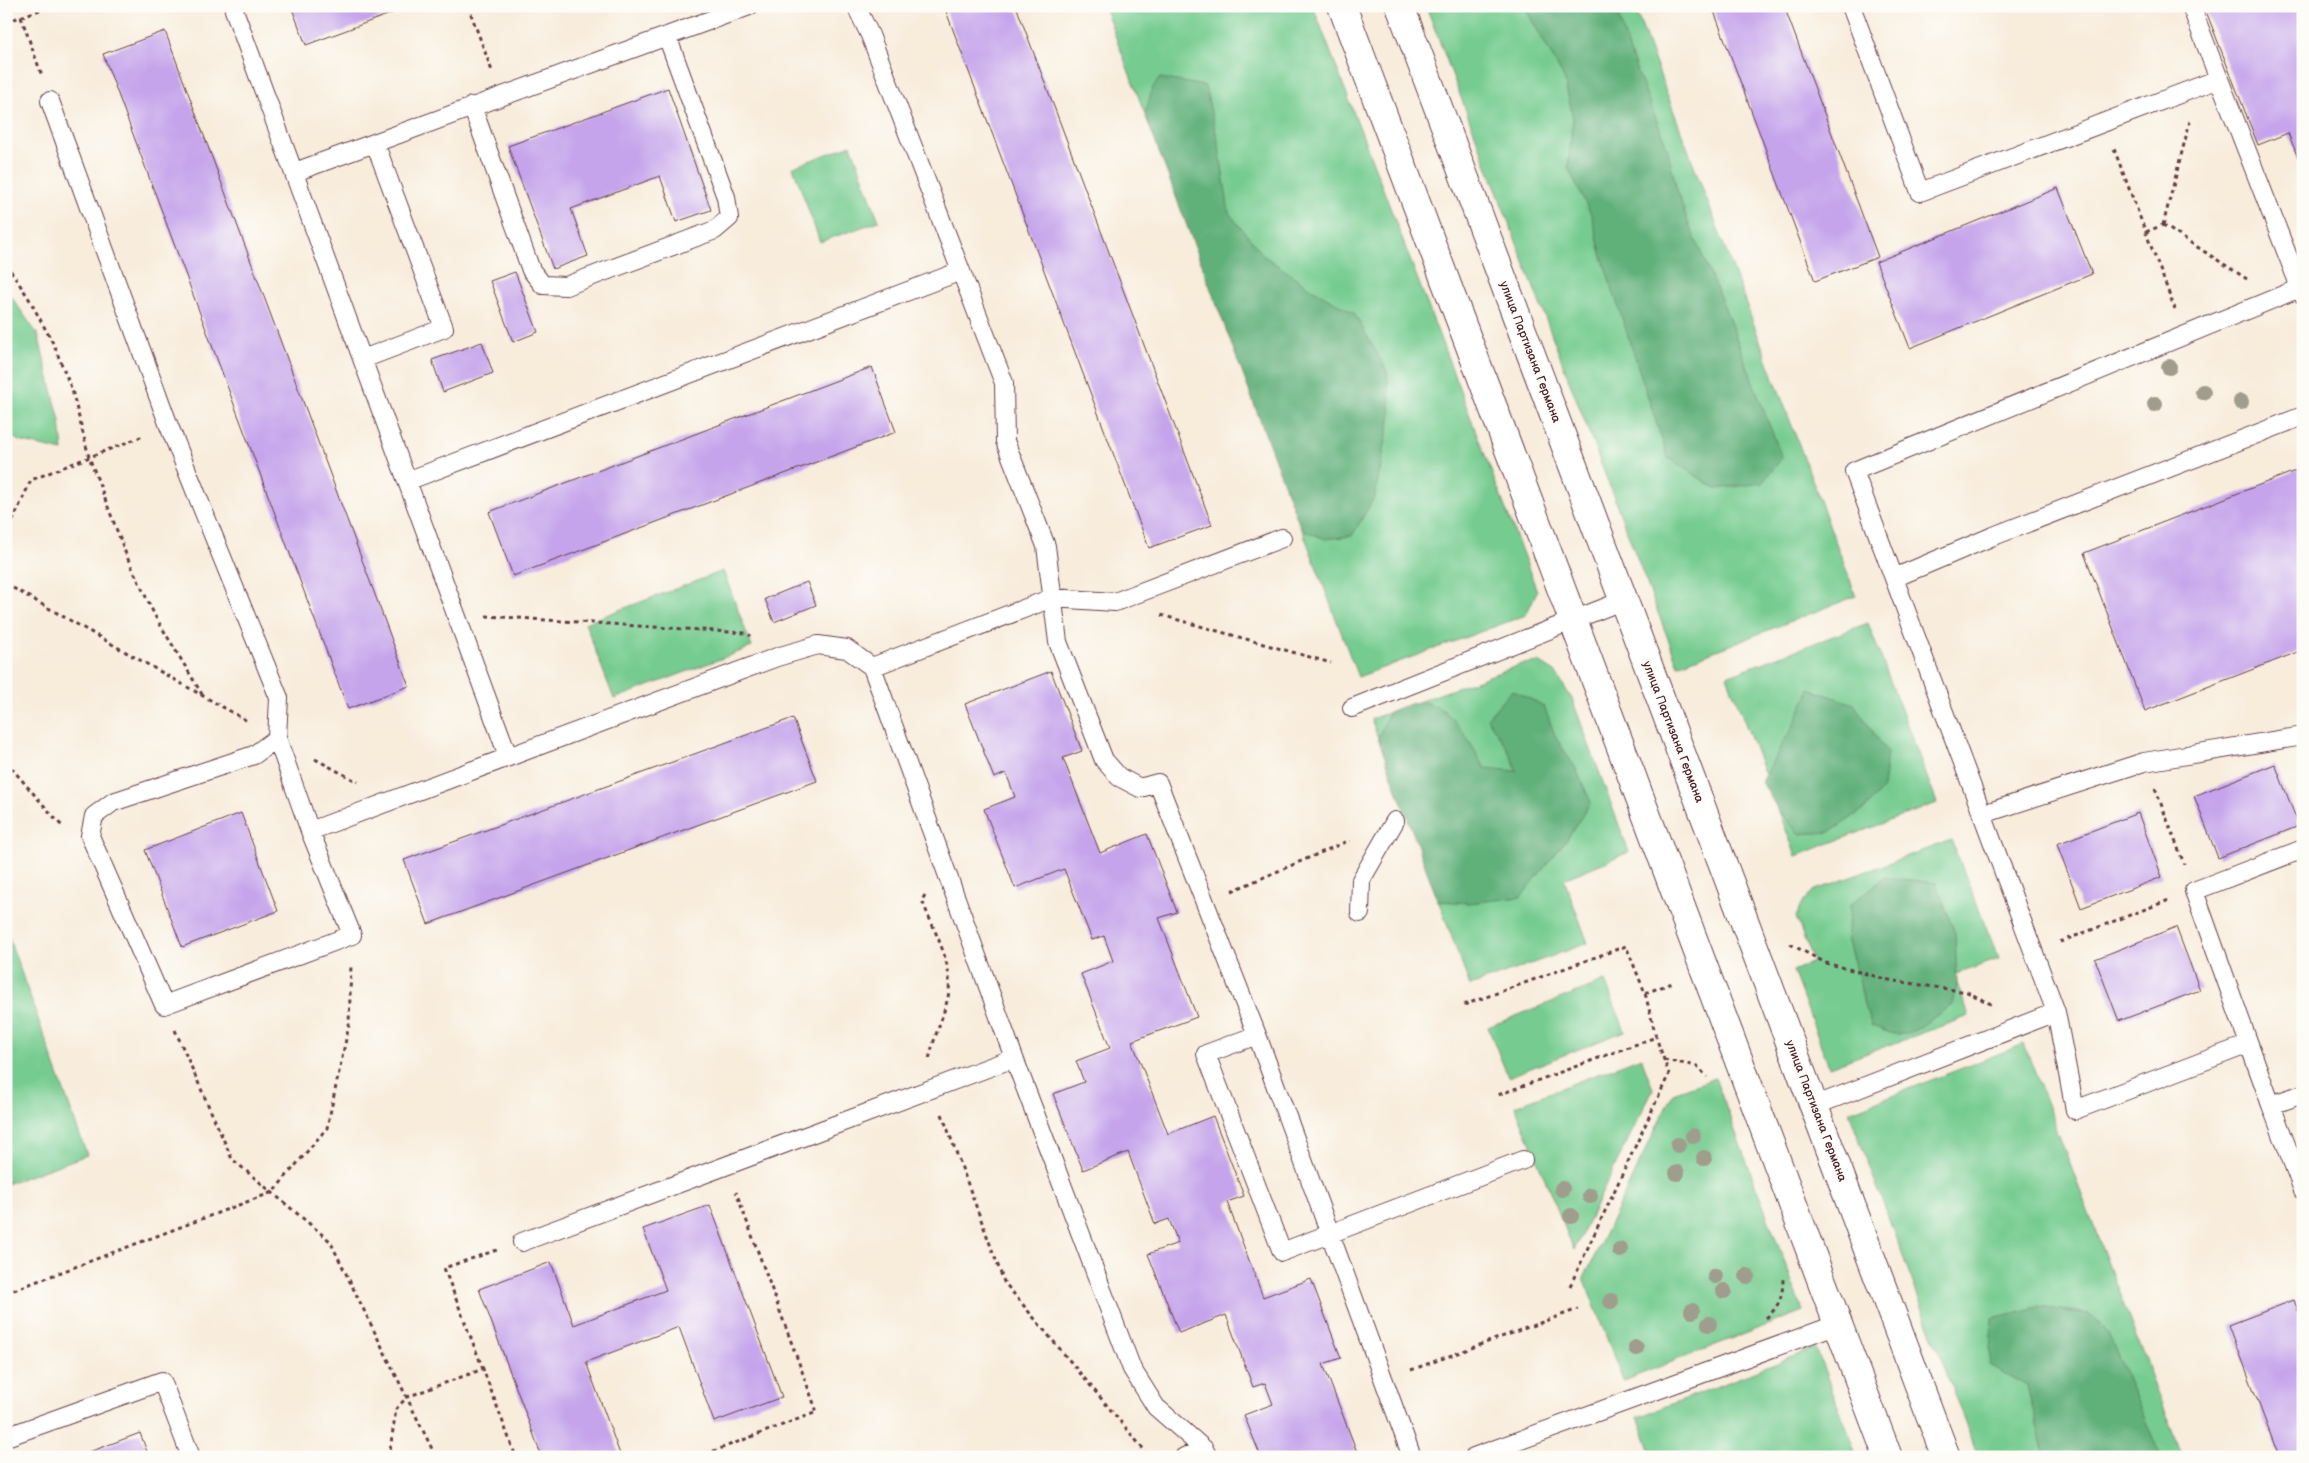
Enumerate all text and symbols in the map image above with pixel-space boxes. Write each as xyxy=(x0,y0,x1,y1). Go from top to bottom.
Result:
street label: улица Партизана Германа xyxy=(1496,279,1564,425)
street label: улица Партизана Германа xyxy=(1639,659,1707,805)
street label: улица Партизана Германа xyxy=(1782,1038,1850,1184)

